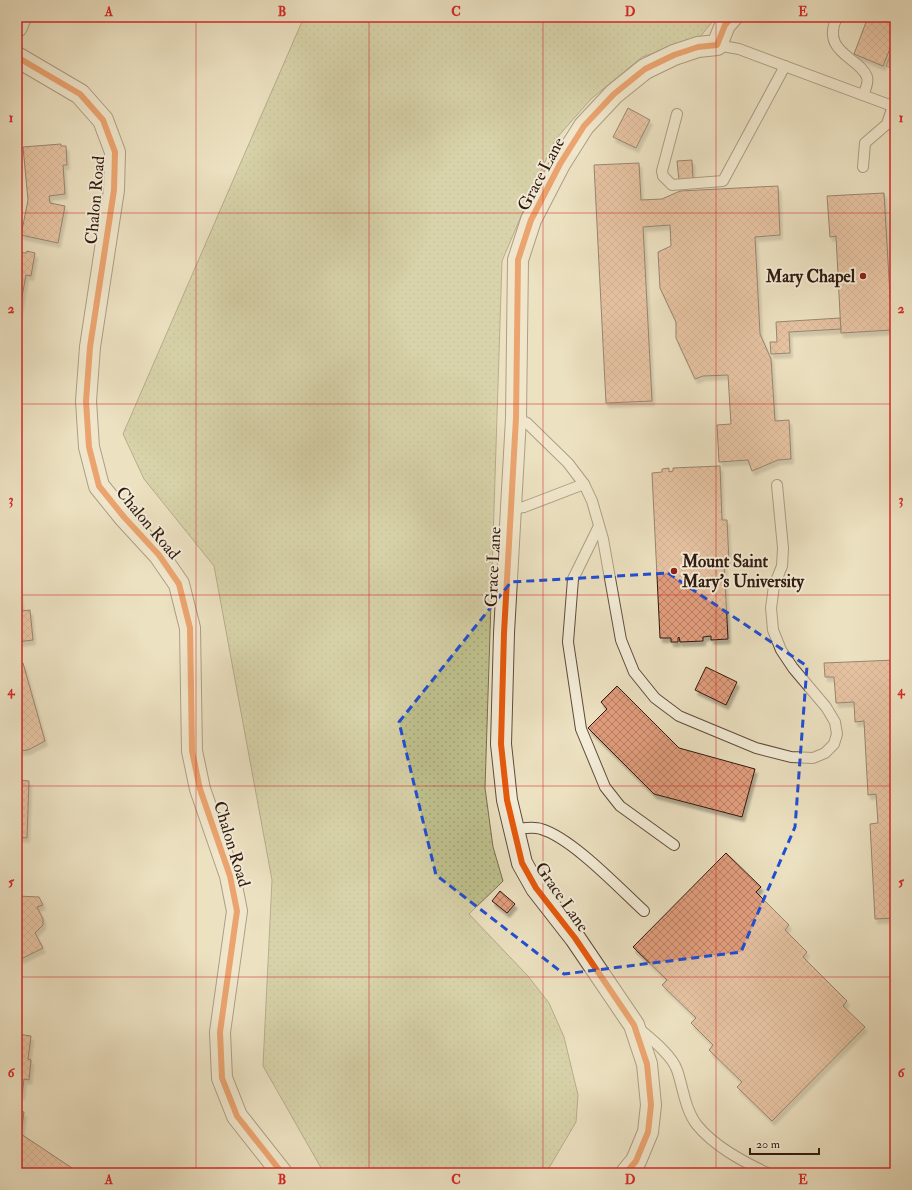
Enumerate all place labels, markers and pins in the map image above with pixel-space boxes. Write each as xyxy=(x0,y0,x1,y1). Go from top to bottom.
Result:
place label: Mary Chapel xyxy=(765,266,856,288)
marker: Mary Chapel xyxy=(858,271,868,281)
place label: Mount Saint Mary's University xyxy=(681,551,804,593)
marker: Mount Saint Mary's University xyxy=(669,566,679,576)

